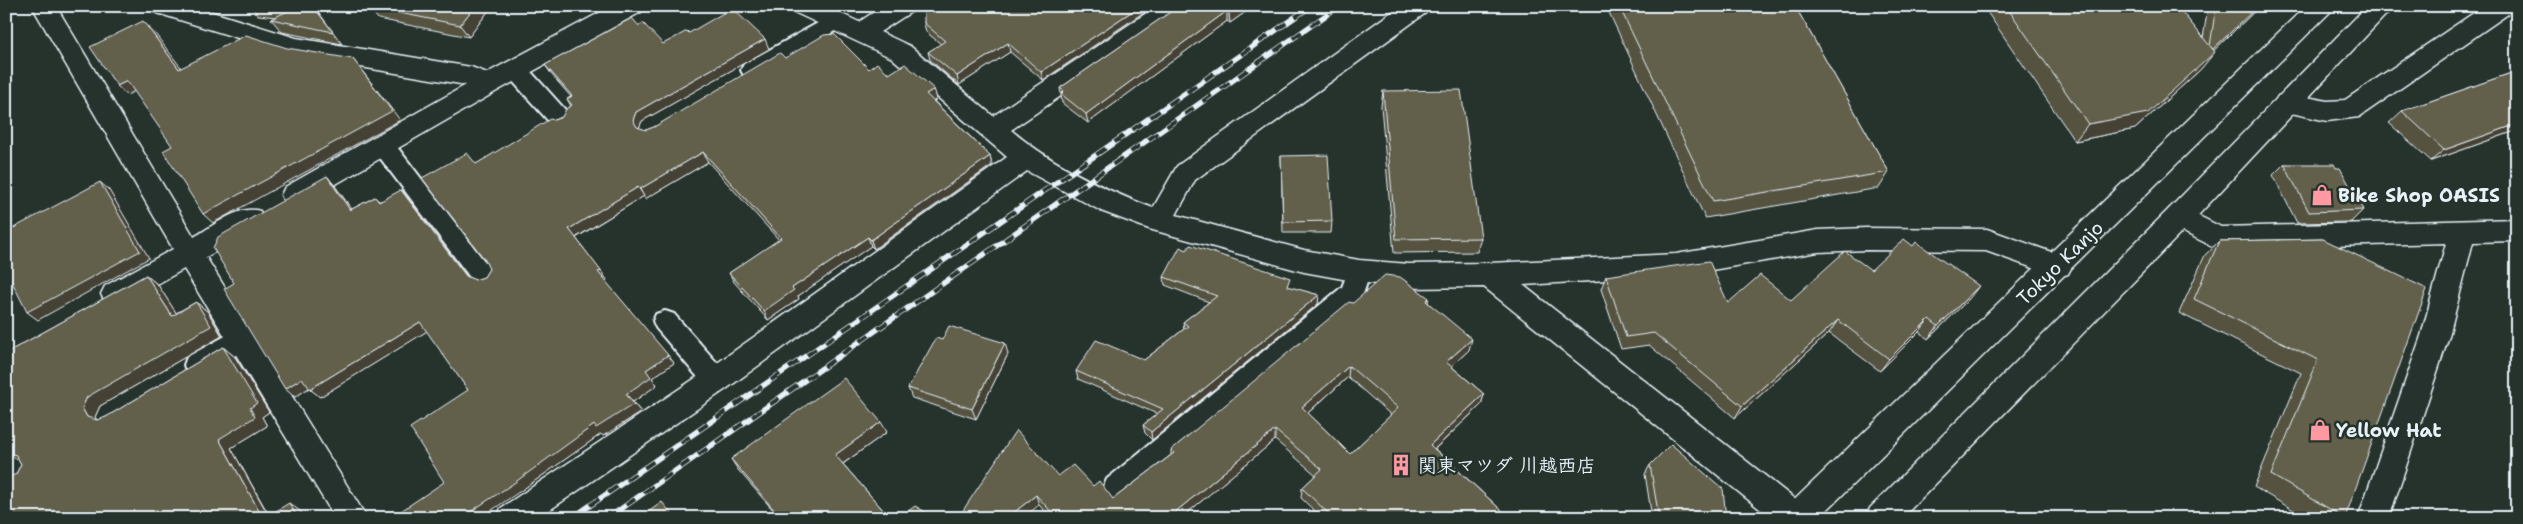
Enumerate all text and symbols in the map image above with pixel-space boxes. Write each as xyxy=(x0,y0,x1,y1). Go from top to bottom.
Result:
shop icon: Bike Shop OASIS xyxy=(2309,182,2335,208)
place label: Bike Shop OASIS xyxy=(2338,183,2500,208)
street label: Tokyo Kanjo xyxy=(2011,215,2109,311)
shop icon: Yellow Hat xyxy=(2307,417,2333,443)
place label: Yellow Hat xyxy=(2336,418,2442,443)
building icon: 関東マツダ 川越西店 xyxy=(1388,452,1414,478)
place label: 関東マツダ 川越西店 xyxy=(1418,453,1596,478)

